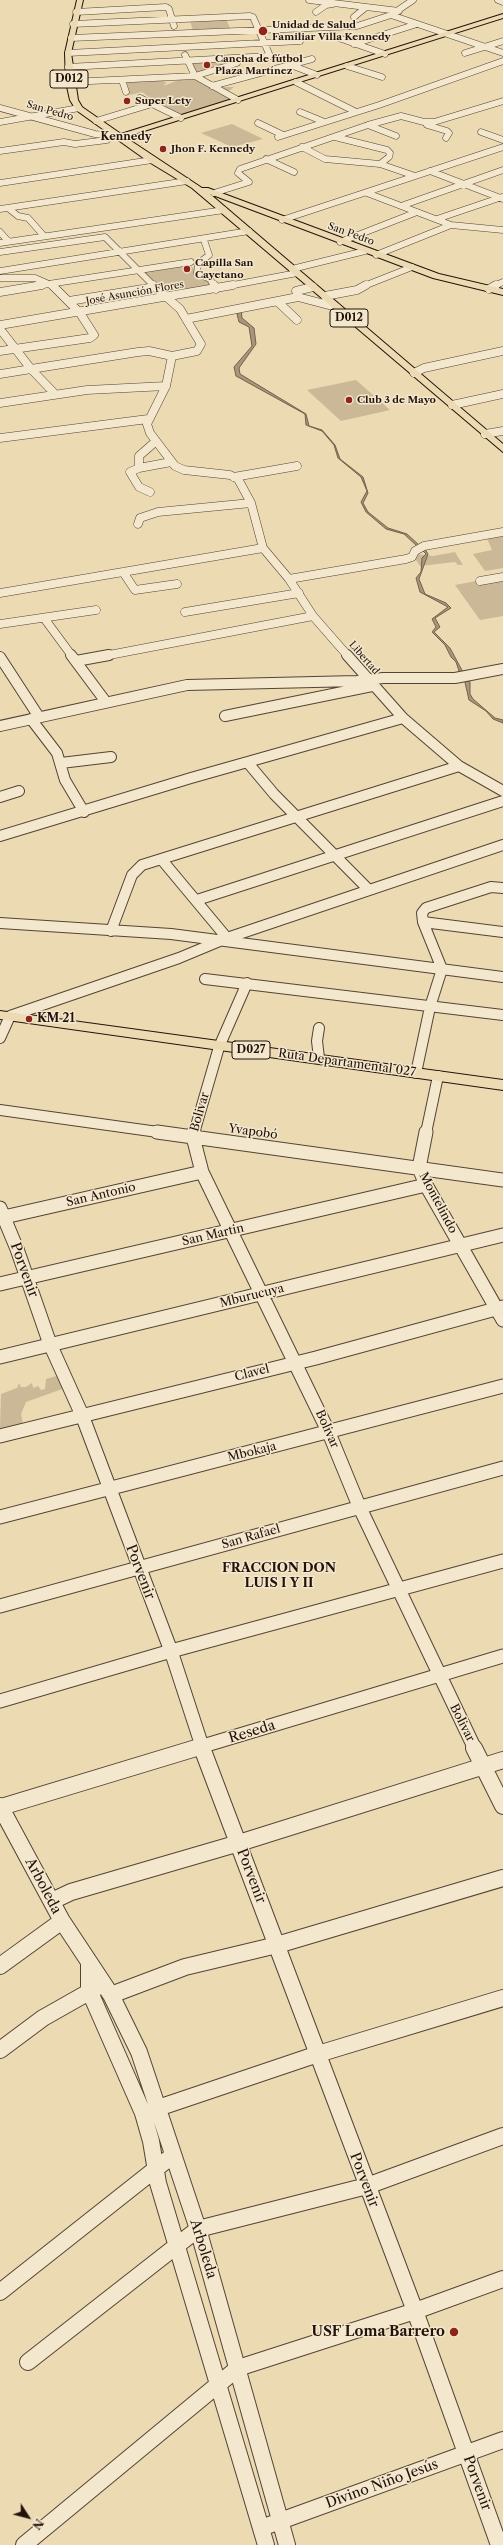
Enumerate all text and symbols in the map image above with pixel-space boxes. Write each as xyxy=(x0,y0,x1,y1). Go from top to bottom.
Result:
place label: Unidad de Salud Familiar Villa Kennedy xyxy=(272,19,391,42)
marker: Unidad de Salud Familiar Villa Kennedy xyxy=(257,25,269,37)
place label: Cancha de fútbol Plaza Martínez xyxy=(215,53,303,76)
marker: Cancha de fútbol Plaza Martínez xyxy=(202,60,212,70)
road number: D012 xyxy=(50,70,88,88)
place label: Super Lety xyxy=(135,95,191,107)
marker: Super Lety xyxy=(122,96,132,106)
street label: San Pedro xyxy=(25,99,75,123)
district label: Kennedy xyxy=(101,130,151,144)
place label: Jhon F. Kennedy xyxy=(171,143,255,155)
marker: Jhon F. Kennedy xyxy=(158,144,168,154)
street label: San Pedro xyxy=(326,220,376,248)
place label: Capilla San Cayetano xyxy=(195,257,253,280)
marker: Capilla San Cayetano xyxy=(182,264,192,274)
street label: José Asunción Flores xyxy=(85,278,185,308)
road number: D012 xyxy=(330,309,368,327)
place label: Club 3 de Mayo xyxy=(357,394,436,406)
marker: Club 3 de Mayo xyxy=(344,395,354,405)
street label: Libertad xyxy=(346,639,382,677)
place label: KM 21 xyxy=(37,1012,75,1026)
marker: KM 21 xyxy=(24,1014,34,1024)
road number: D027 xyxy=(232,1041,270,1059)
street label: Ruta Departamental 027 xyxy=(277,1046,417,1080)
street label: Bolivar xyxy=(188,1091,212,1133)
street label: Yvapobó xyxy=(227,1121,279,1143)
street label: Montelindo xyxy=(416,1170,460,1236)
street label: San Antonio xyxy=(65,1180,137,1210)
street label: San Martin xyxy=(181,1221,245,1249)
street label: Porvenir xyxy=(6,1240,42,1300)
street label: Mburucuya xyxy=(219,1281,285,1311)
street label: Clavel xyxy=(233,1362,271,1384)
street label: Bolivar xyxy=(312,1408,342,1450)
street label: Mbokaja xyxy=(226,1439,278,1465)
street label: San Rafael xyxy=(220,1522,282,1552)
street label: Porvenir xyxy=(122,1542,158,1602)
district label: FRACCION DON LUIS I Y II xyxy=(222,1560,336,1591)
street label: Bolivar xyxy=(446,1702,478,1744)
street label: Reseda xyxy=(227,1717,277,1747)
street label: Porvenir xyxy=(233,1846,269,1906)
street label: Arboleda xyxy=(21,1855,65,1917)
street label: Porvenir xyxy=(346,2150,382,2210)
street label: Arboleda xyxy=(186,2217,220,2281)
place label: USF Loma Barrero xyxy=(312,2324,445,2340)
marker: USF Loma Barrero xyxy=(448,2326,460,2338)
street label: Porvenir xyxy=(459,2453,495,2513)
street label: Divino Niño Jesús xyxy=(324,2456,440,2512)
north arrow xyxy=(8,2497,48,2537)
text: N xyxy=(29,2516,46,2532)

